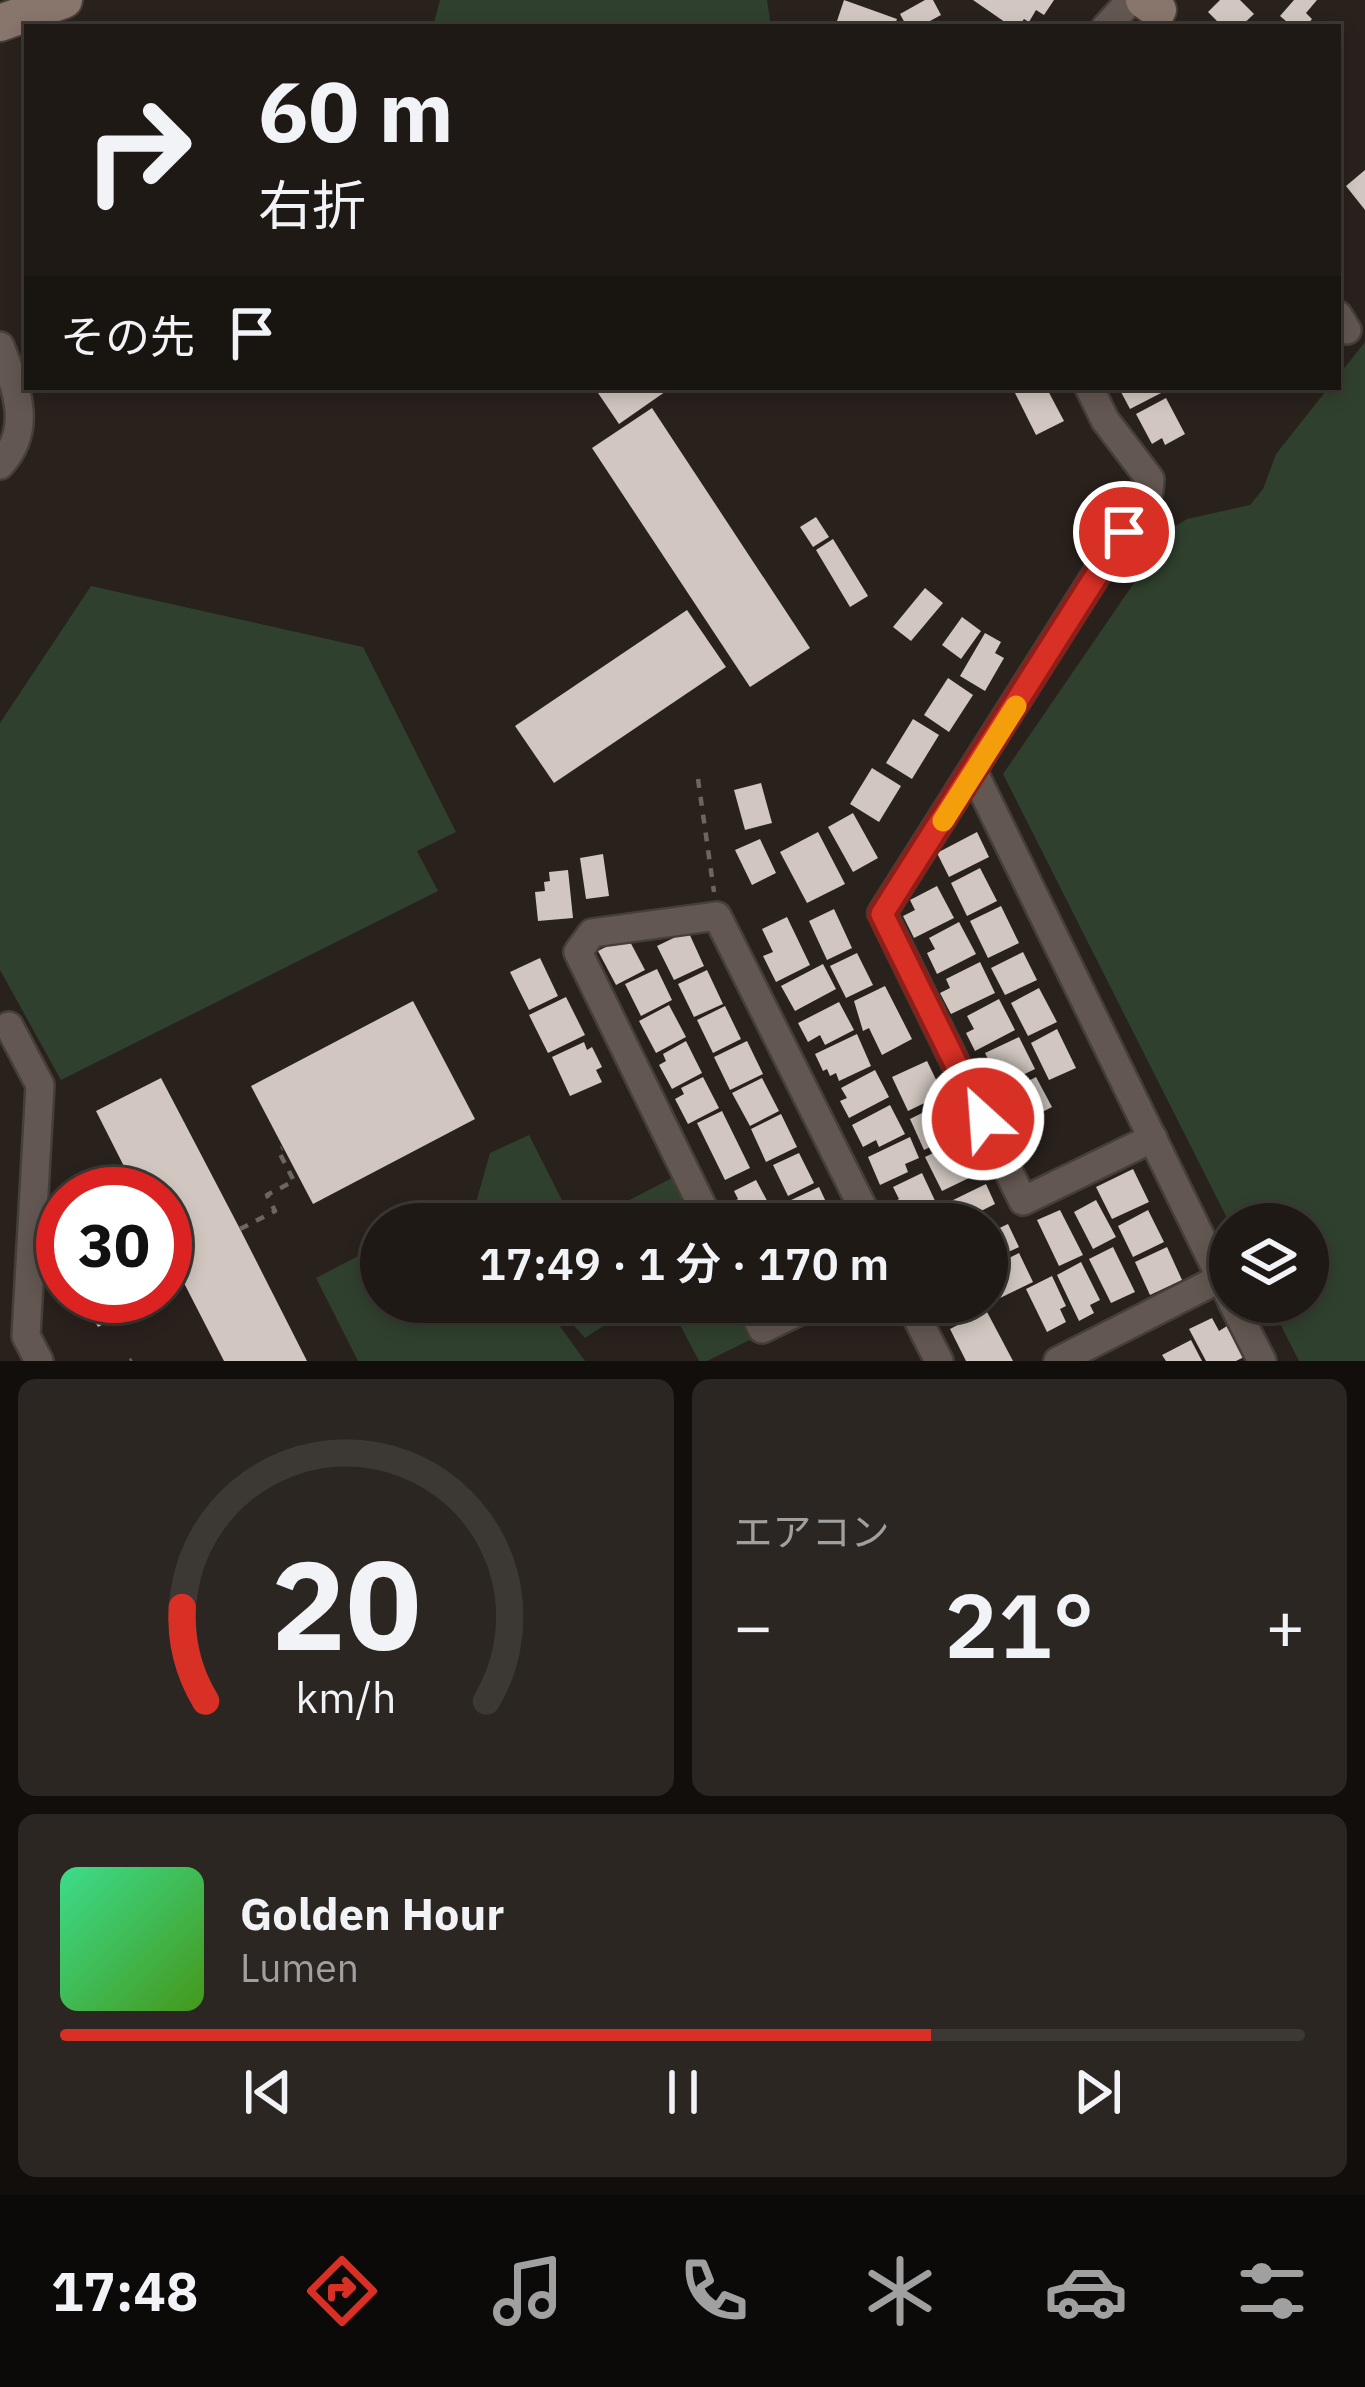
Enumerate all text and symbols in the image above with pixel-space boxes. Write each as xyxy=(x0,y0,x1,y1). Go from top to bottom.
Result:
text: 60 m xyxy=(258,56,454,165)
icon: right xyxy=(60,72,216,228)
text: 右折 xyxy=(258,170,366,240)
icon: arrive xyxy=(219,300,285,366)
text: その先 xyxy=(60,307,195,365)
pin xyxy=(1073,481,1175,583)
icon: arrive xyxy=(1091,499,1157,565)
position arrow xyxy=(920,1056,1046,1182)
speed limit sign: 30 xyxy=(36,1167,192,1323)
map controls xyxy=(1209,1203,1329,1323)
button: layers xyxy=(1209,1203,1329,1323)
text: 17:49 · 1 分 · 170 m xyxy=(479,1234,889,1292)
text: エアコン xyxy=(734,1506,890,1557)
text: 20 xyxy=(271,1522,421,1684)
text: 21° xyxy=(944,1566,1094,1683)
text: − xyxy=(734,1582,773,1668)
text: + xyxy=(1265,1582,1305,1668)
text: km/h xyxy=(295,1668,396,1724)
text: Golden Hour xyxy=(240,1884,504,1942)
text: Lumen xyxy=(240,1942,359,1993)
icon: previous xyxy=(235,2059,301,2125)
icon: pause xyxy=(650,2059,716,2125)
icon: next xyxy=(1065,2059,1131,2125)
icon: directions xyxy=(300,2249,384,2333)
icon: music xyxy=(486,2249,570,2333)
icon: phone xyxy=(672,2249,756,2333)
icon: climate xyxy=(858,2249,942,2333)
icon: car xyxy=(1044,2249,1128,2333)
icon: filters xyxy=(1230,2249,1314,2333)
text: 17:48 xyxy=(51,2256,198,2326)

